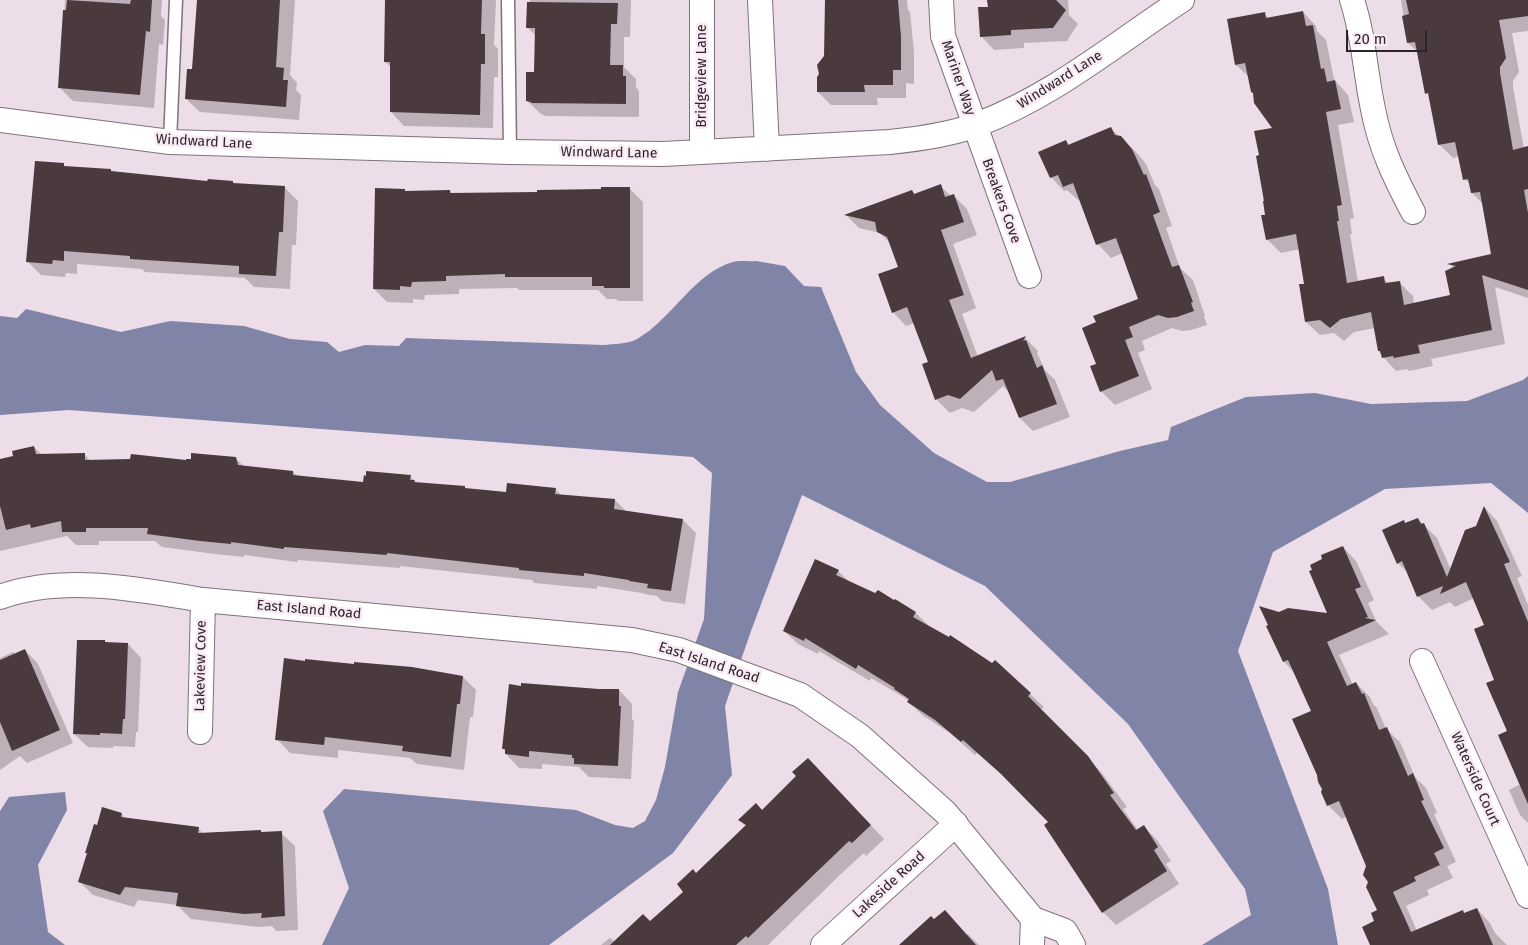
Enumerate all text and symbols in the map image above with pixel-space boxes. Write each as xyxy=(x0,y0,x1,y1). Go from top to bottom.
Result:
scale bar xyxy=(1348,20,1429,52)
street label: Bridgeview Lane xyxy=(694,24,710,128)
text: 20 m xyxy=(1354,30,1387,48)
street label: Mariner Way xyxy=(937,38,979,118)
street label: Windward Lane xyxy=(1014,47,1106,113)
street label: Windward Lane xyxy=(155,131,253,153)
street label: Windward Lane xyxy=(560,144,658,162)
street label: Breakers Cove xyxy=(978,156,1024,246)
street label: East Island Road xyxy=(256,597,362,623)
street label: Lakeview Cove xyxy=(192,620,210,712)
street label: East Island Road xyxy=(656,639,762,687)
street label: Waterside Court xyxy=(1447,729,1503,829)
street label: Lakeside Road xyxy=(849,848,929,922)

